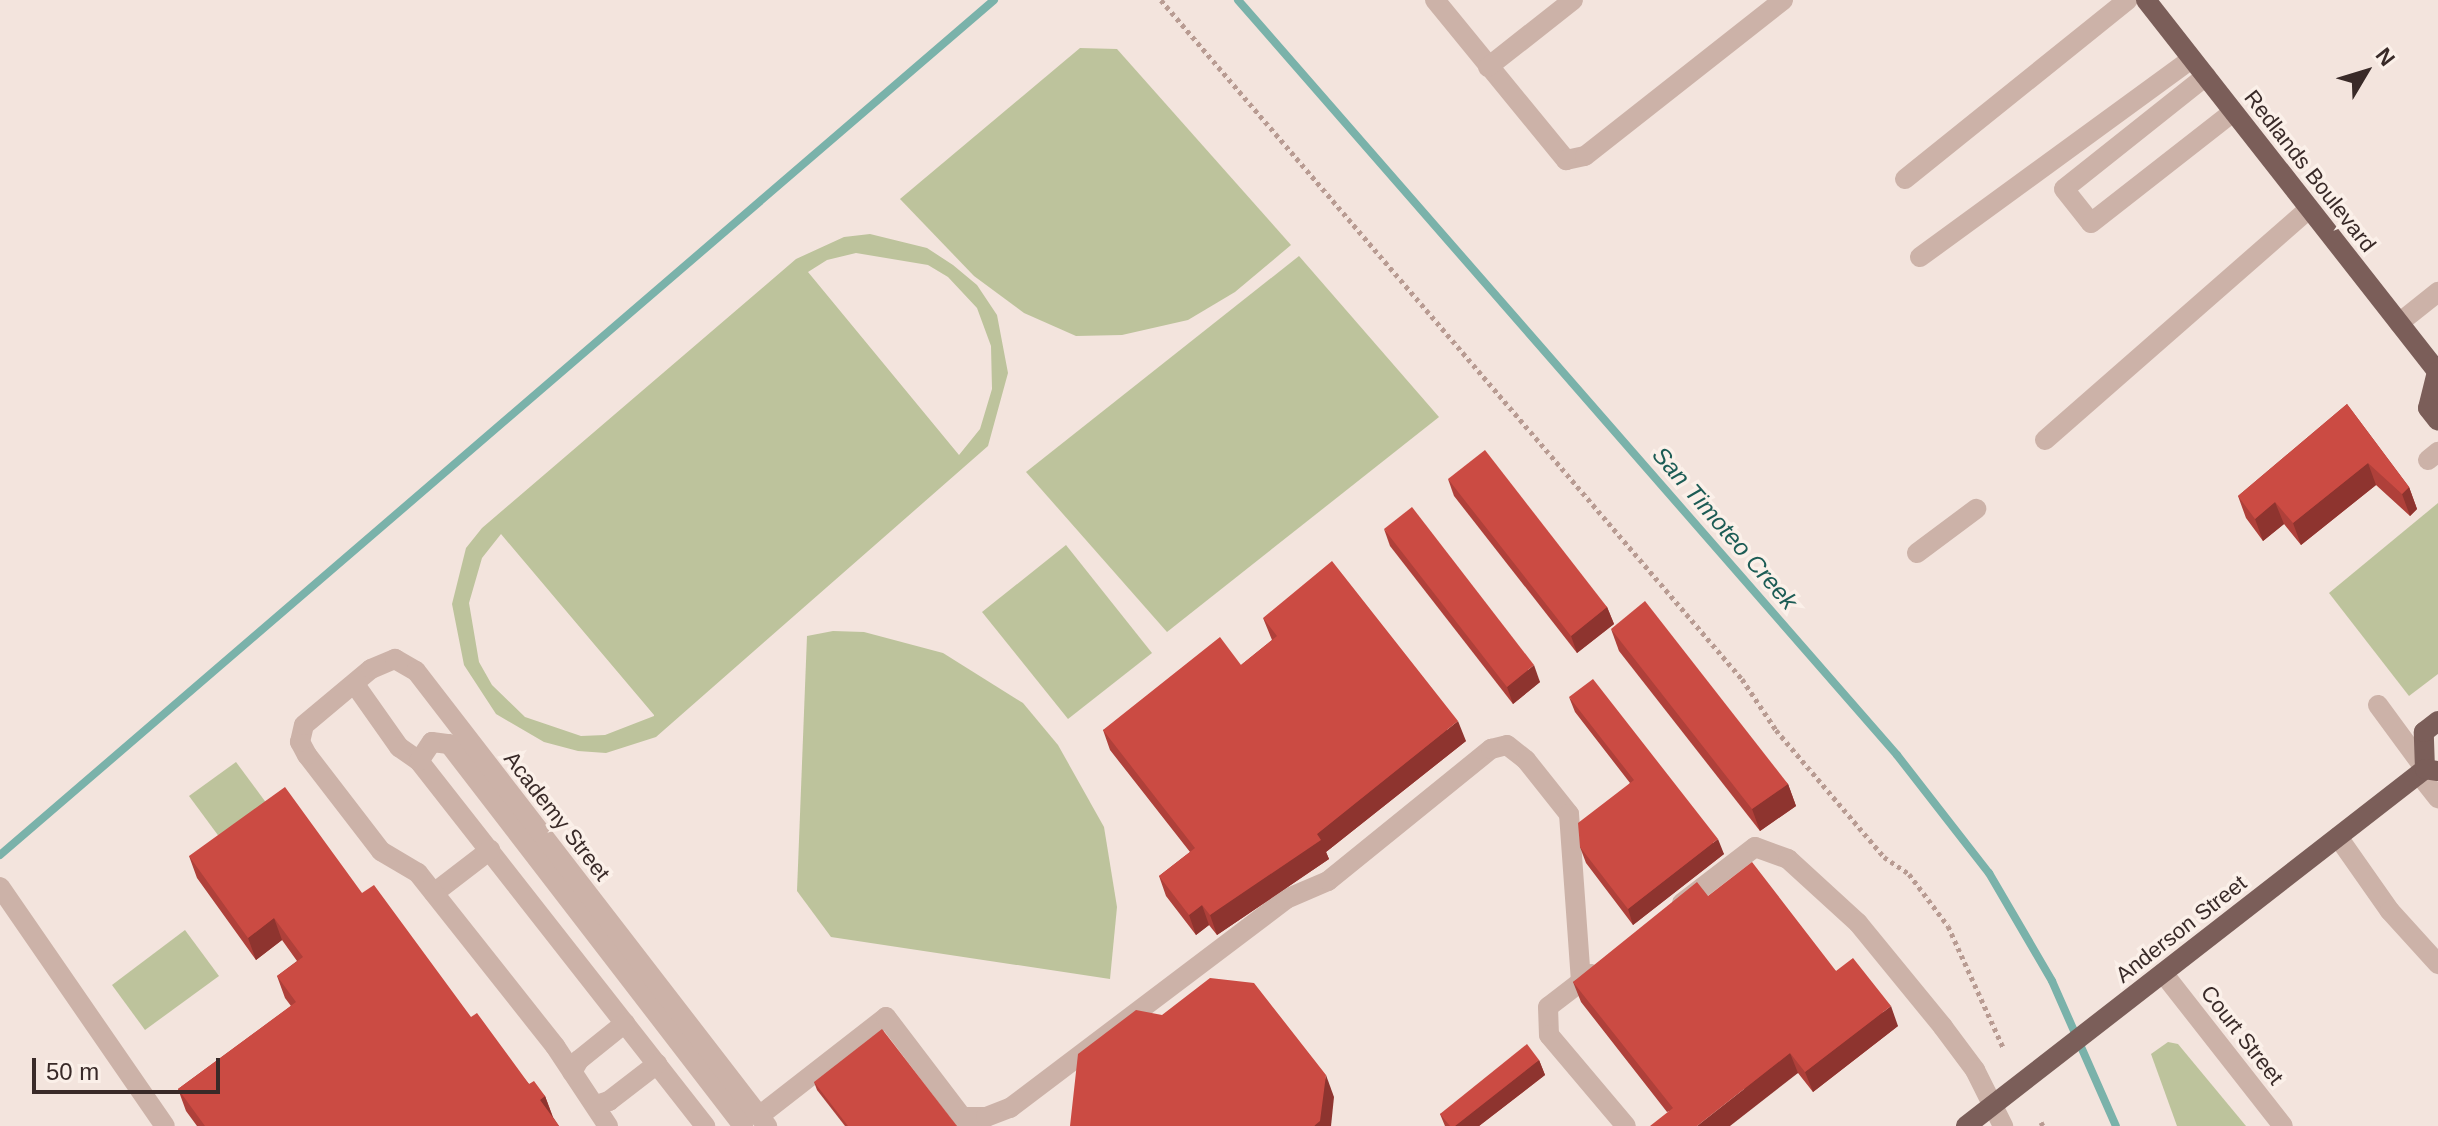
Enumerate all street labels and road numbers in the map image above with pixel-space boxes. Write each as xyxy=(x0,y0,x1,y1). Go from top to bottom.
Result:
street label: Redlands Boulevard xyxy=(2239,85,2381,257)
street label: Academy Street xyxy=(498,746,616,886)
street label: Anderson Street xyxy=(2110,870,2252,988)
street label: Court Street xyxy=(2195,980,2289,1090)

